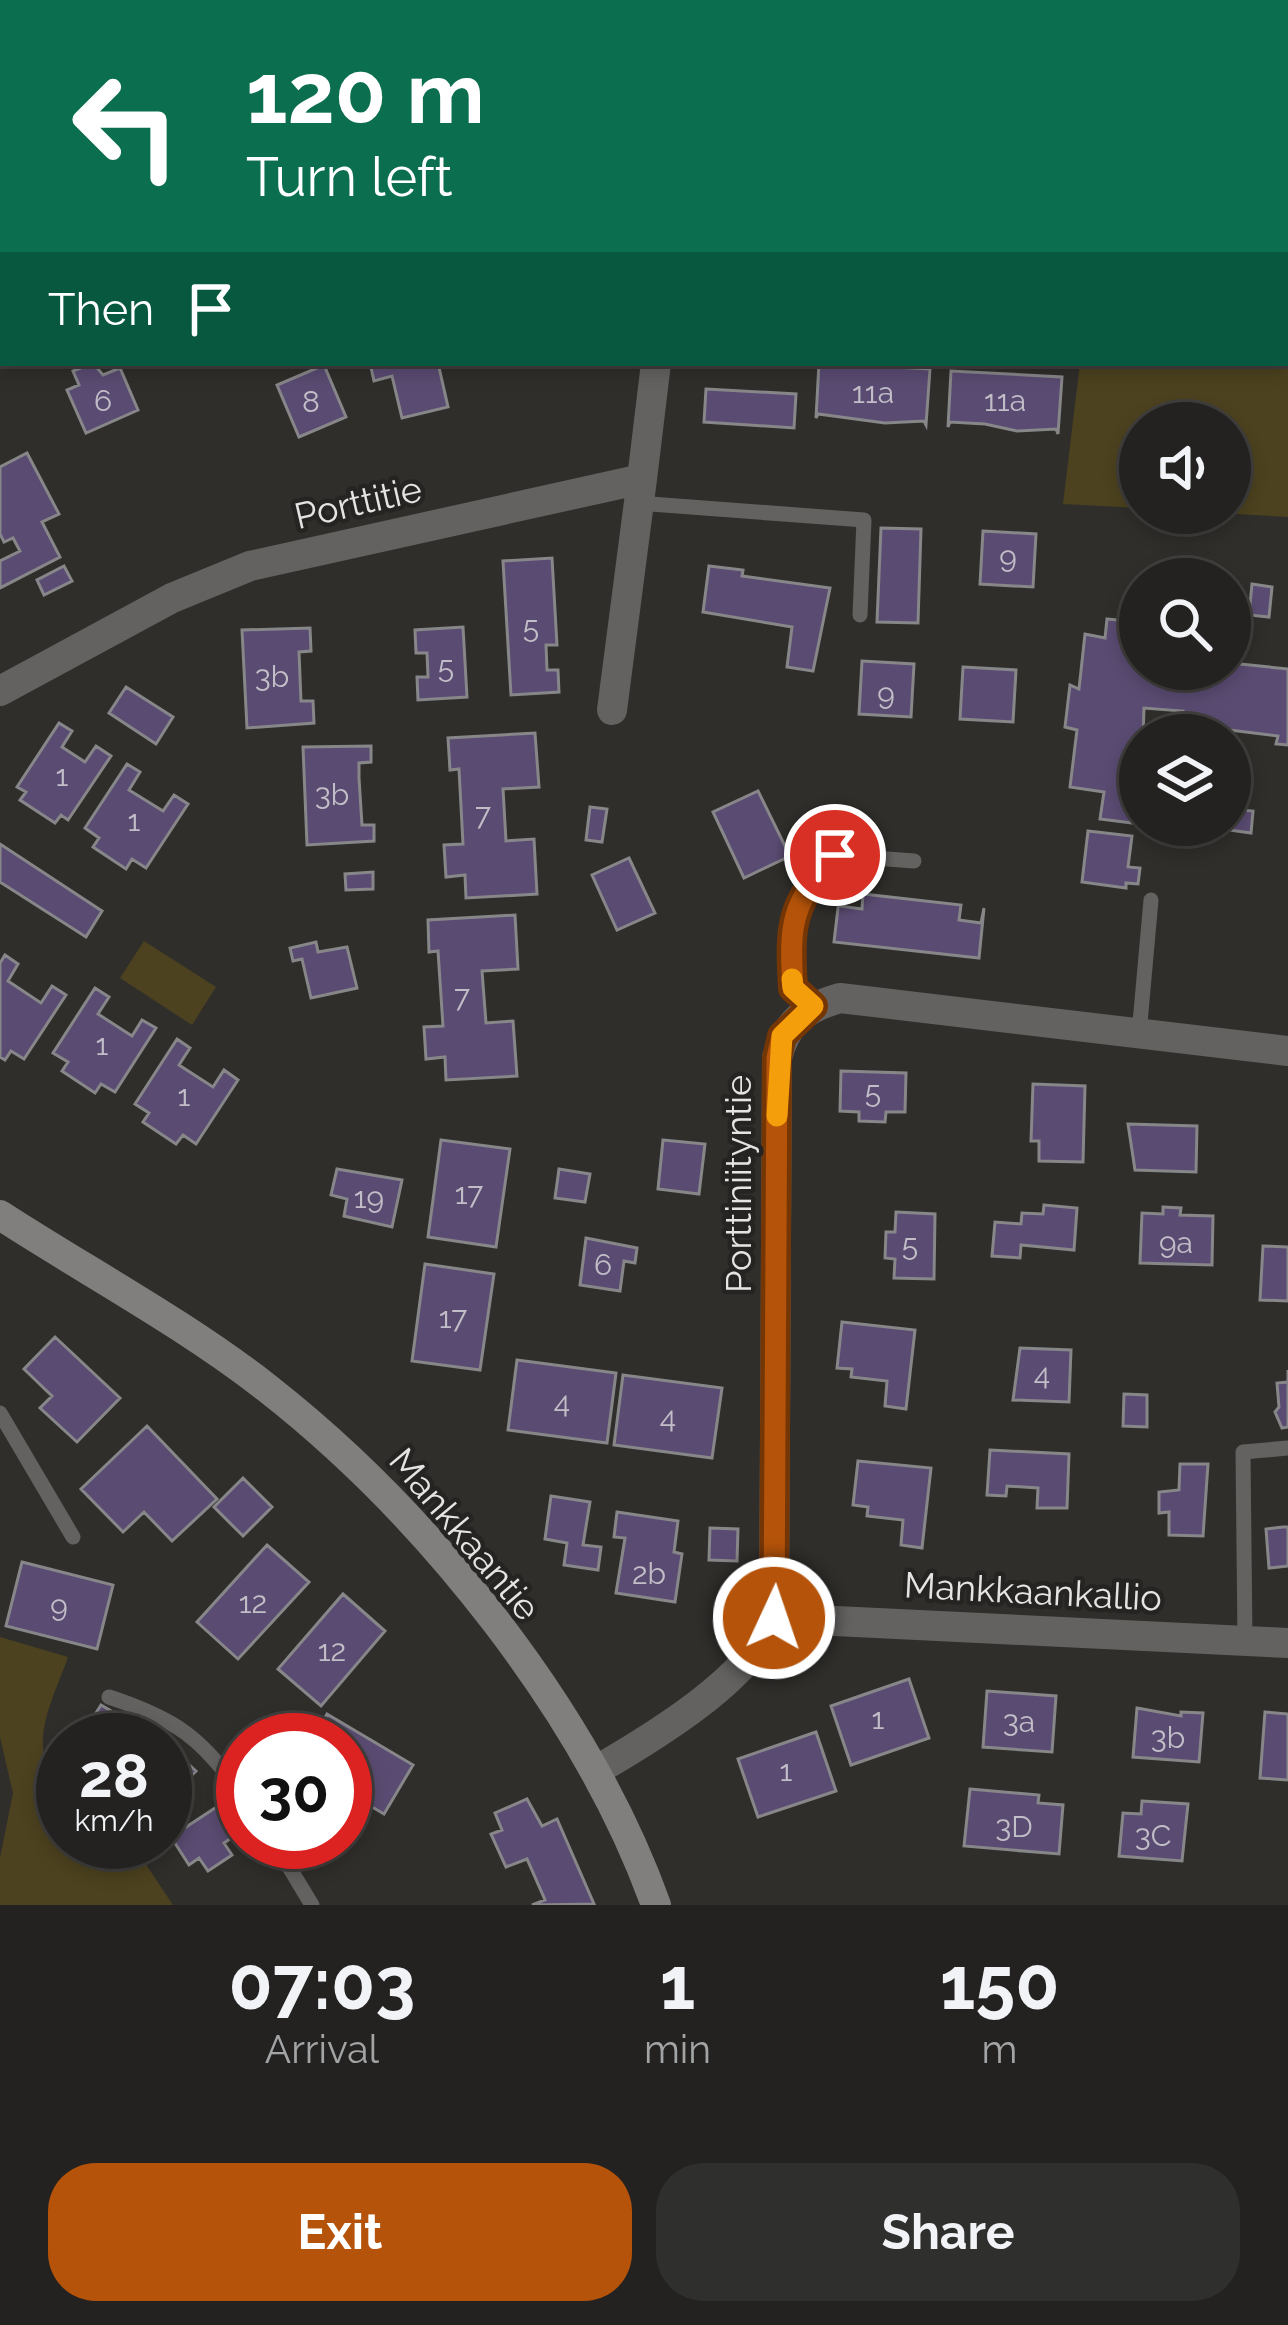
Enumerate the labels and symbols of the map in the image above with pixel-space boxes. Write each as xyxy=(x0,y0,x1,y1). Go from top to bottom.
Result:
house number: 11a xyxy=(852,375,894,410)
house number: 6 xyxy=(94,383,112,418)
house number: 11a xyxy=(984,383,1026,418)
house number: 8 xyxy=(302,384,320,419)
street label: Porttitie xyxy=(290,467,426,537)
house number: 9 xyxy=(999,539,1017,574)
house number: 5 xyxy=(523,610,539,645)
house number: 5 xyxy=(438,650,454,685)
house number: 3b xyxy=(255,659,289,694)
house number: 9 xyxy=(877,676,895,711)
house number: 1 xyxy=(56,758,69,793)
house number: 3b xyxy=(315,777,349,812)
house number: 7 xyxy=(475,797,491,832)
house number: 1 xyxy=(128,803,141,838)
pin xyxy=(784,804,886,906)
house number: 7 xyxy=(454,979,470,1014)
house number: 1 xyxy=(96,1027,109,1062)
street label: Porttiniityntie xyxy=(717,1075,759,1293)
house number: 5 xyxy=(865,1075,881,1110)
house number: 1 xyxy=(178,1078,191,1113)
house number: 17 xyxy=(455,1176,483,1211)
house number: 19 xyxy=(354,1180,384,1215)
house number: 9a xyxy=(1159,1225,1193,1260)
house number: 5 xyxy=(902,1228,918,1263)
house number: 6 xyxy=(594,1247,612,1282)
house number: 17 xyxy=(439,1300,467,1335)
house number: 4 xyxy=(1034,1357,1050,1392)
house number: 4 xyxy=(554,1385,570,1420)
house number: 4 xyxy=(660,1400,676,1435)
street label: Mankkaantie xyxy=(381,1440,549,1628)
position arrow xyxy=(711,1555,837,1681)
house number: 2b xyxy=(632,1556,666,1591)
street label: Mankkaankallio xyxy=(903,1563,1163,1619)
house number: 12 xyxy=(239,1585,267,1620)
house number: 9 xyxy=(50,1588,68,1623)
house number: 12 xyxy=(318,1633,346,1668)
house number: 1 xyxy=(872,1701,885,1736)
house number: 3a xyxy=(1003,1704,1035,1739)
speed limit sign: 30 xyxy=(216,1713,372,1869)
house number: 3b xyxy=(1151,1720,1185,1755)
house number: 1 xyxy=(780,1753,793,1788)
house number: 3D xyxy=(995,1809,1033,1844)
house number: 3C xyxy=(1135,1818,1171,1853)

